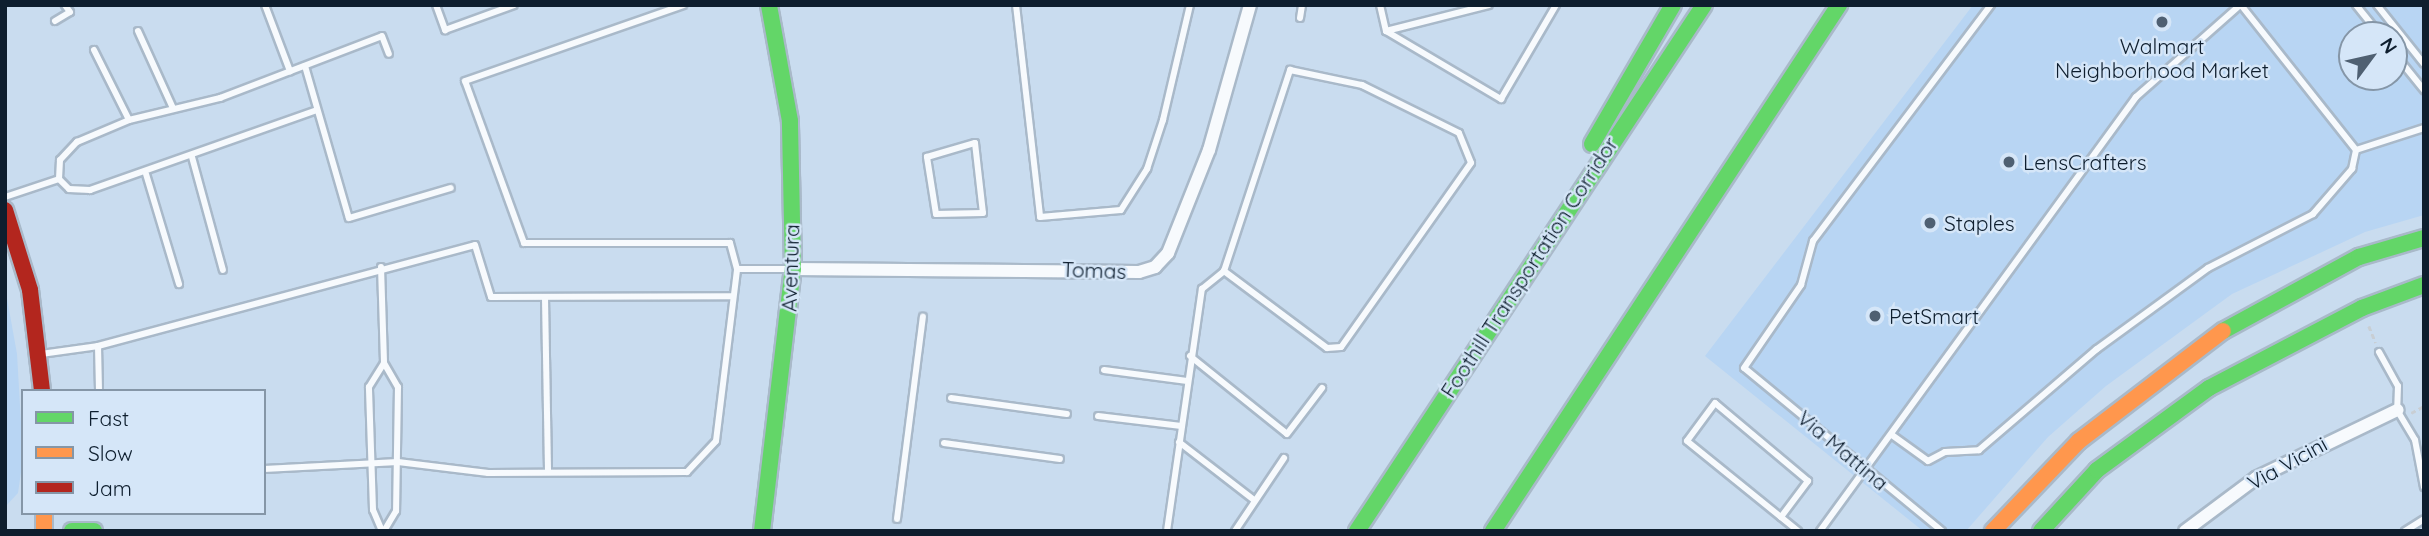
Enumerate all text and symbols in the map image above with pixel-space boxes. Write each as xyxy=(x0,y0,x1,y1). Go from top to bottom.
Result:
marker: Walmart Neighborhood Market xyxy=(2154,14,2170,30)
north arrow xyxy=(2338,21,2408,91)
place label: Walmart Neighborhood Market xyxy=(2055,33,2269,83)
text: N xyxy=(2375,33,2403,58)
street label: Foothill Transportation Corridor xyxy=(1435,132,1623,402)
place label: LensCrafters xyxy=(2023,149,2147,175)
marker: LensCrafters xyxy=(2001,154,2017,170)
place label: Staples xyxy=(1944,210,2015,236)
marker: Staples xyxy=(1922,215,1938,231)
street label: Aventura xyxy=(776,224,804,312)
street label: Tomas xyxy=(1061,256,1127,284)
place label: PetSmart xyxy=(1889,303,1979,329)
marker: PetSmart xyxy=(1867,308,1883,324)
legend xyxy=(21,389,266,515)
text: Fast xyxy=(88,405,129,431)
street label: Via Mattina xyxy=(1793,405,1893,495)
street label: Via Vicini xyxy=(2243,431,2331,495)
text: Slow xyxy=(88,440,133,466)
text: Jam xyxy=(88,475,132,501)

